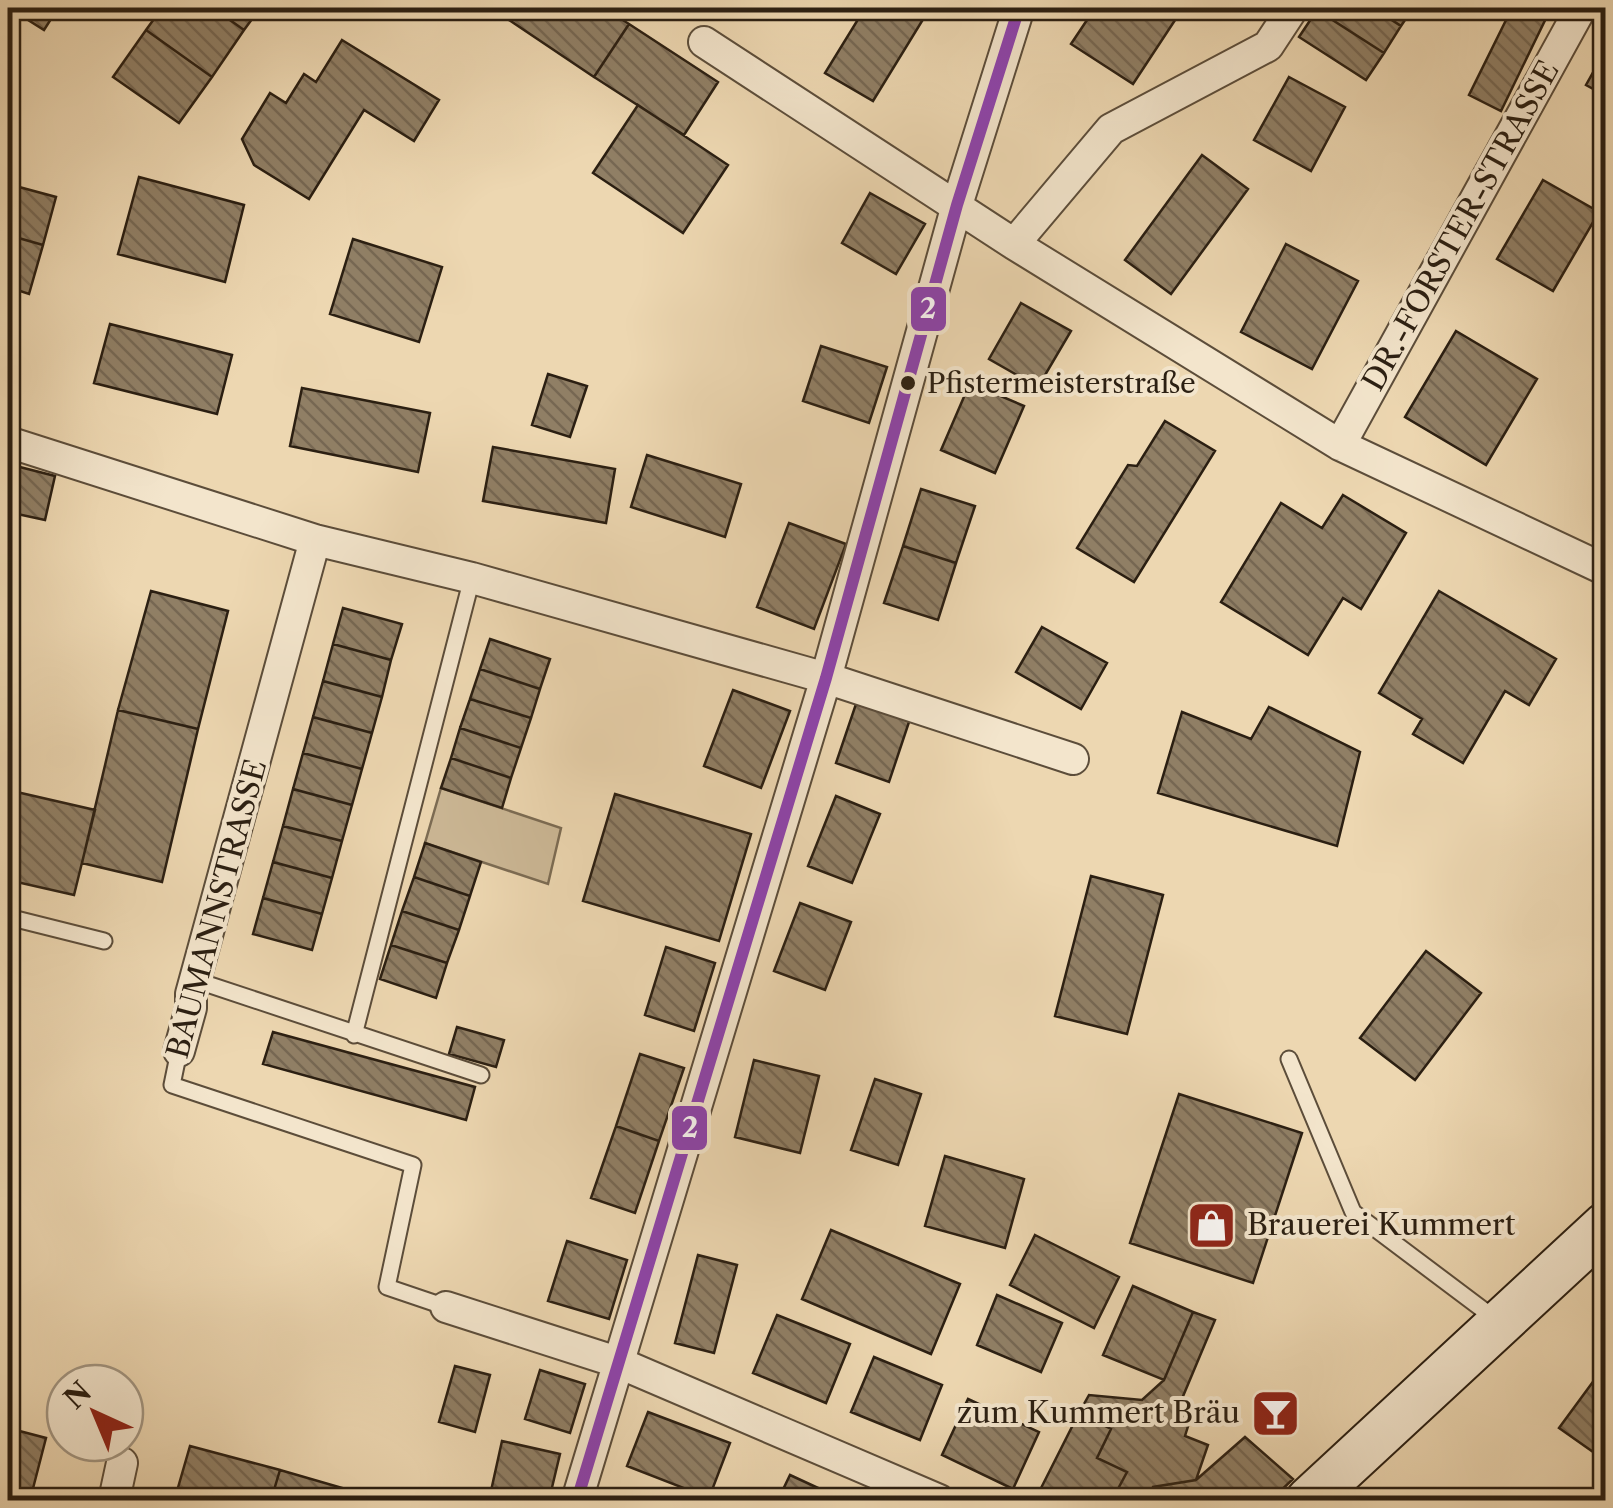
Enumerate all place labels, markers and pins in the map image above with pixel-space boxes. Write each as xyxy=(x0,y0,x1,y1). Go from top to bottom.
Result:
place label: Pfistermeisterstraße xyxy=(927,366,1196,400)
marker: Pfistermeisterstraße xyxy=(898,373,918,393)
shop icon: Brauerei Kummert xyxy=(1186,1199,1238,1251)
place label: Brauerei Kummert xyxy=(1247,1206,1516,1243)
bar icon: zum Kummert Bräu xyxy=(1249,1387,1301,1439)
place label: zum Kummert Bräu xyxy=(957,1394,1240,1431)

